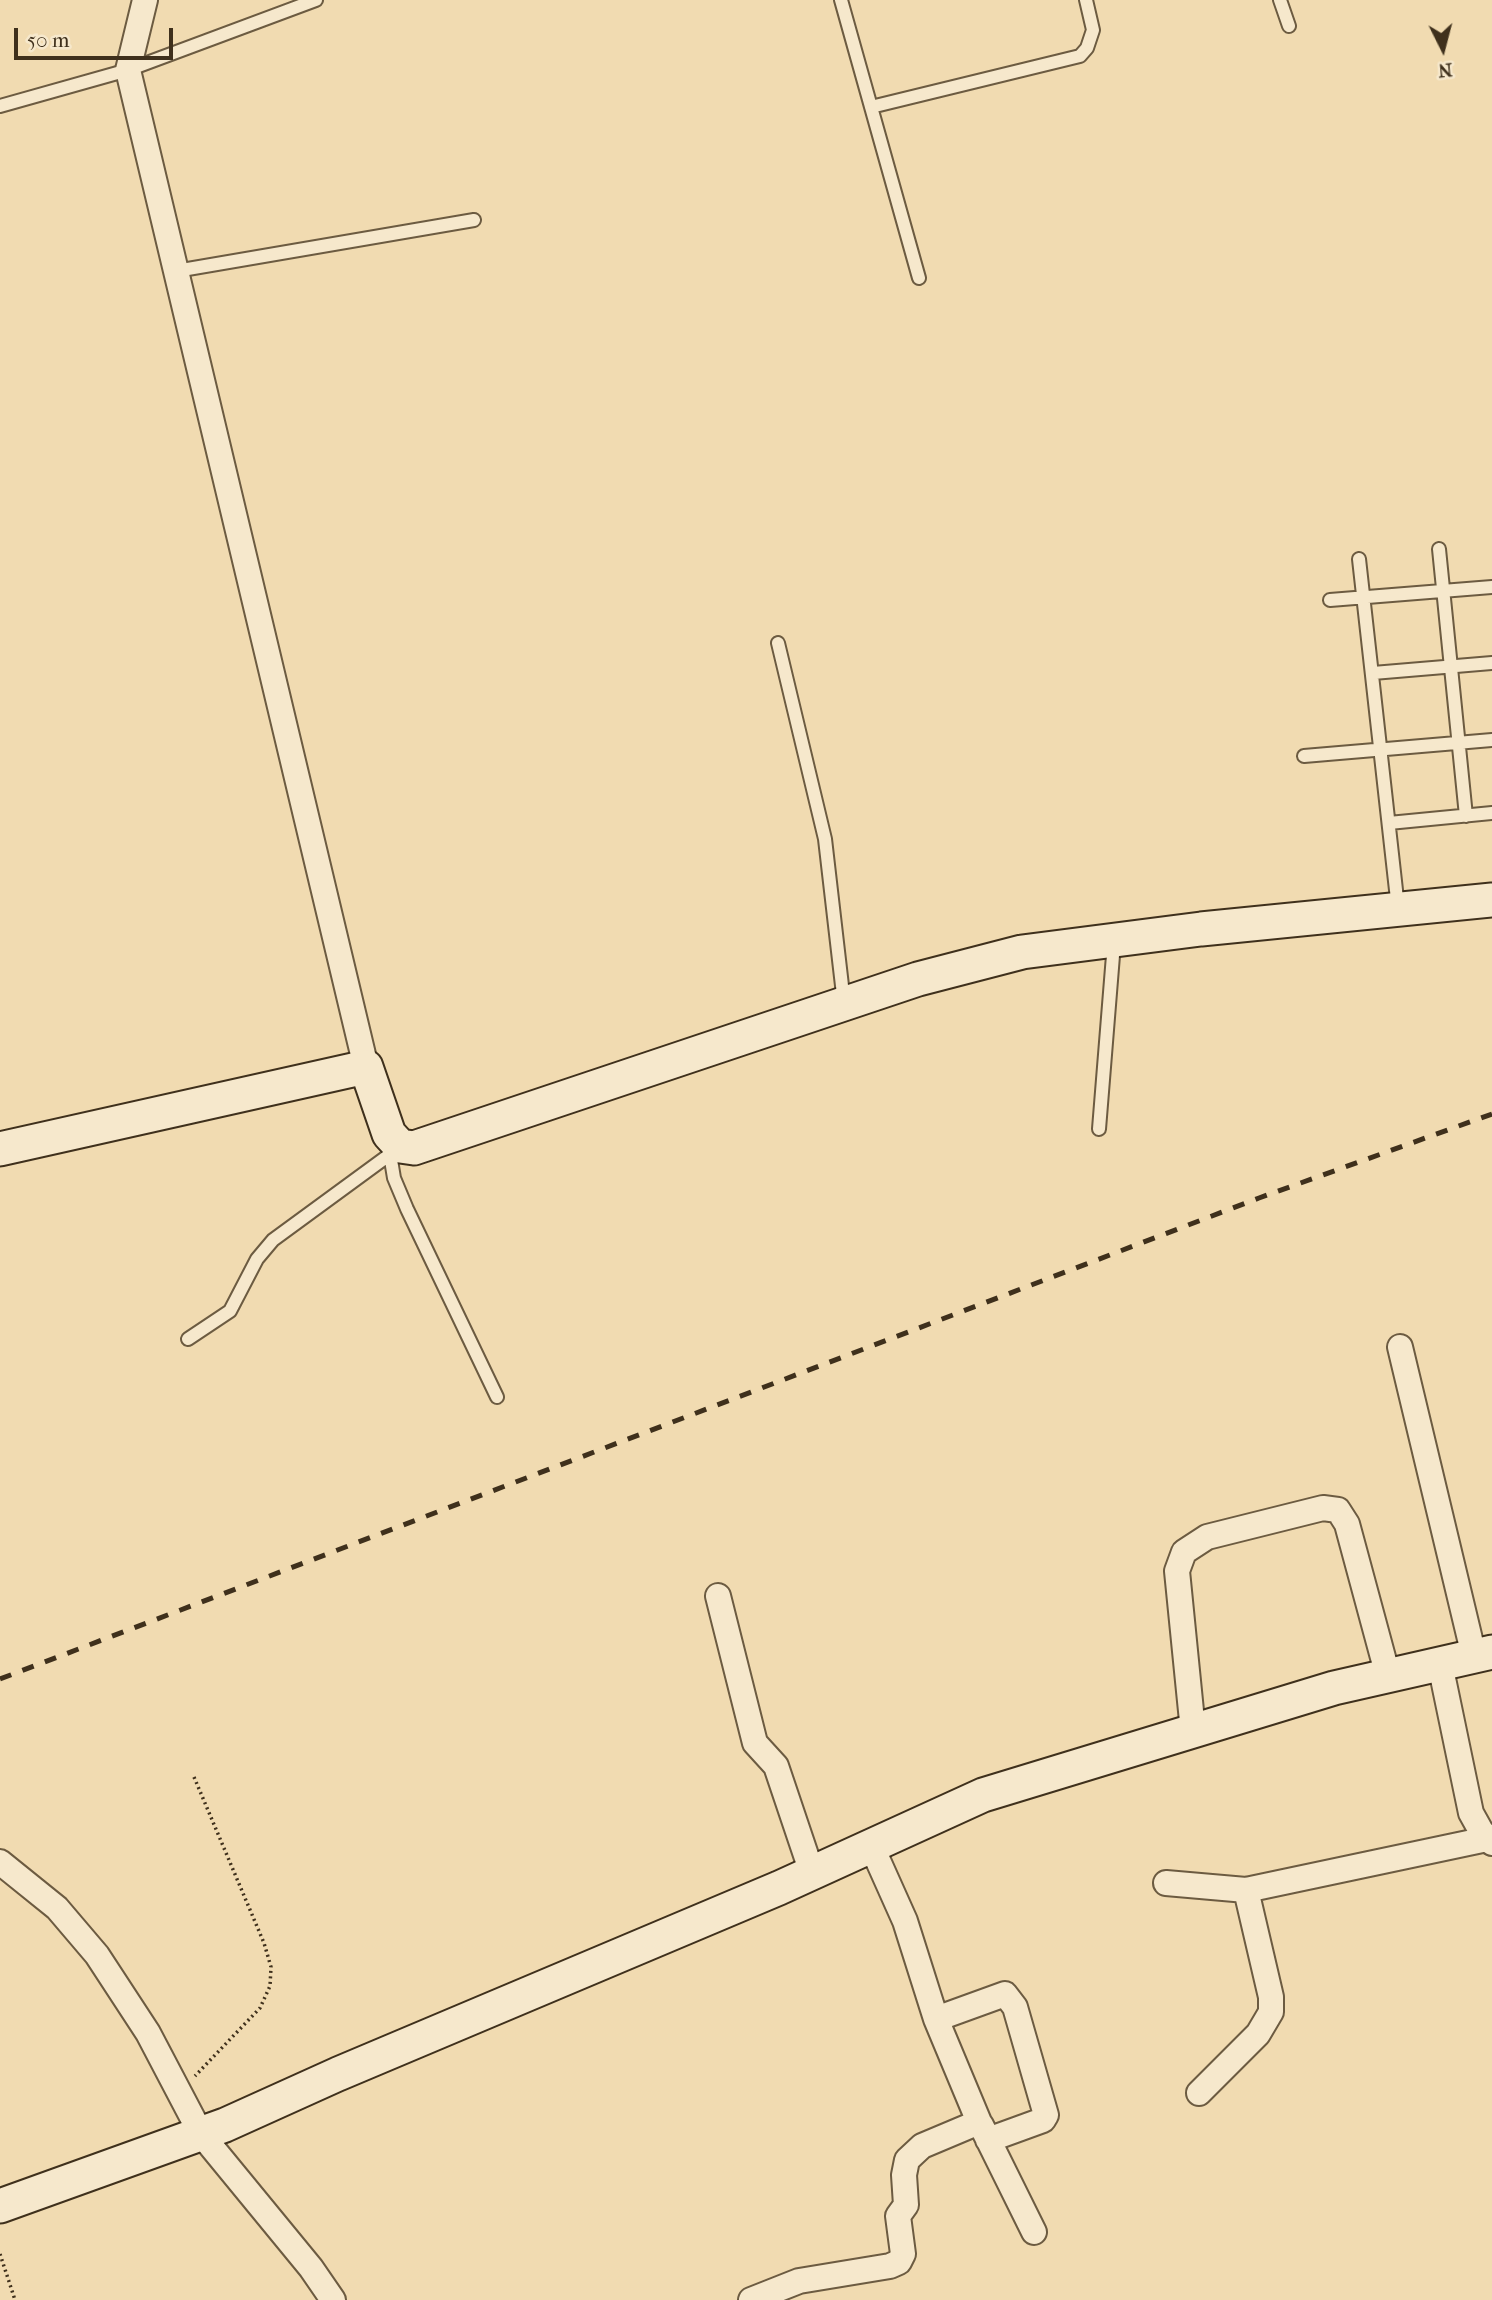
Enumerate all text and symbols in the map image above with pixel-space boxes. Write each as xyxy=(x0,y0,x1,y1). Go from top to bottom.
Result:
scale bar xyxy=(18,14,177,58)
north arrow xyxy=(1408,14,1478,84)
text: 50 m xyxy=(27,28,70,52)
text: N xyxy=(1437,58,1454,82)

